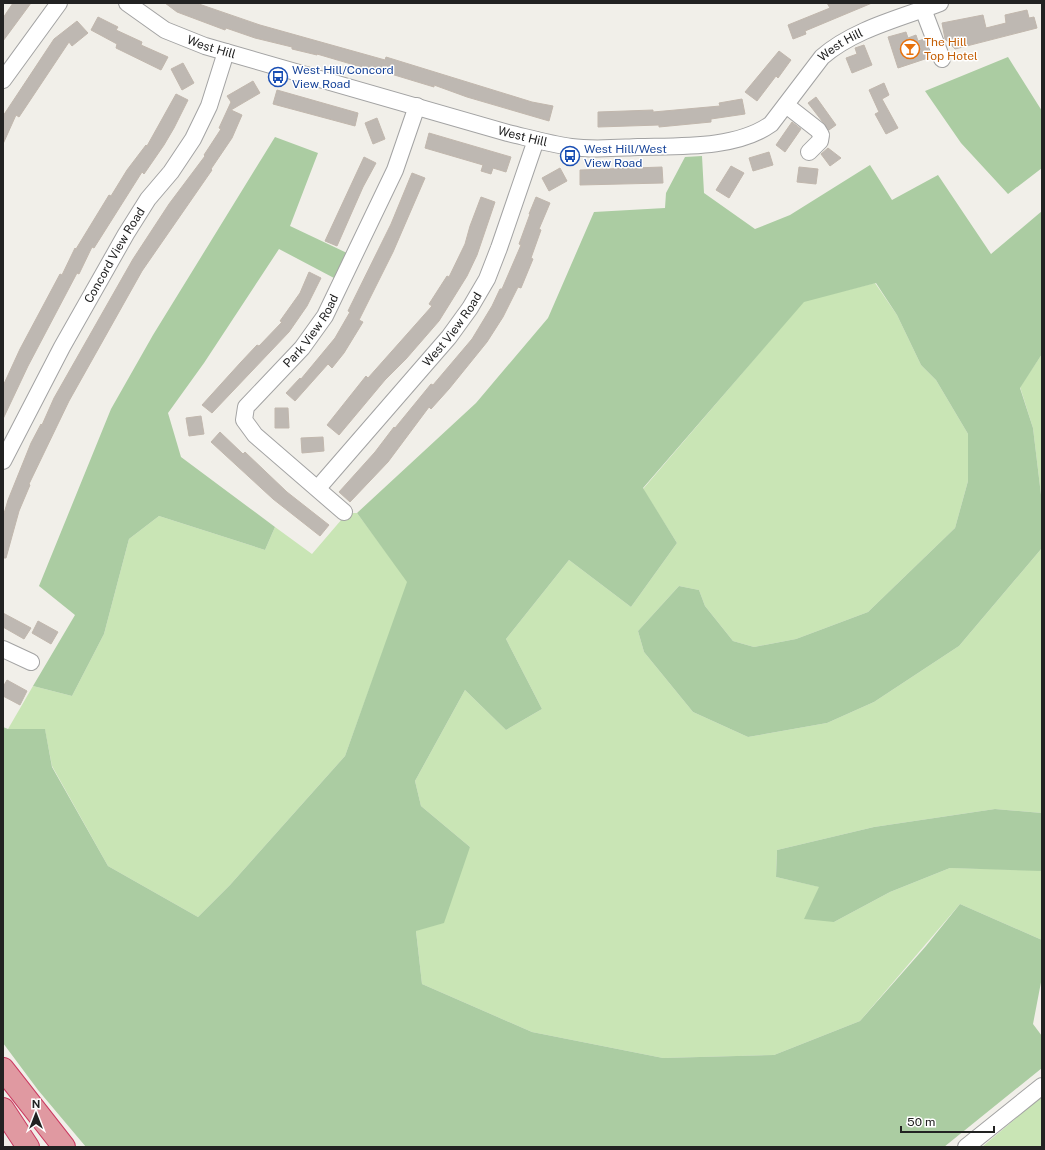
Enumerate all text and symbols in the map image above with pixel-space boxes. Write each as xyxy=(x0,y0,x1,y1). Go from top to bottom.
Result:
street label: West Hill xyxy=(815,25,866,64)
street label: West Hill xyxy=(185,32,238,62)
place label: The Hill Top Hotel xyxy=(924,35,978,63)
bar icon: The Hill Top Hotel xyxy=(899,38,921,60)
place label: West Hill/Concord View Road xyxy=(292,63,394,91)
bus stop icon: West Hill/Concord View Road xyxy=(267,66,289,88)
street label: West Hill xyxy=(496,123,549,149)
place label: West Hill/West View Road xyxy=(584,142,667,170)
bus stop icon: West Hill/West View Road xyxy=(559,145,581,167)
street label: Concord View Road xyxy=(81,205,148,306)
street label: West View Road xyxy=(420,290,485,369)
street label: Park View Road xyxy=(280,292,341,370)
north arrow xyxy=(16,1094,56,1134)
text: N xyxy=(32,1098,40,1110)
scale bar xyxy=(901,1108,994,1134)
text: 50 m xyxy=(907,1115,935,1129)

